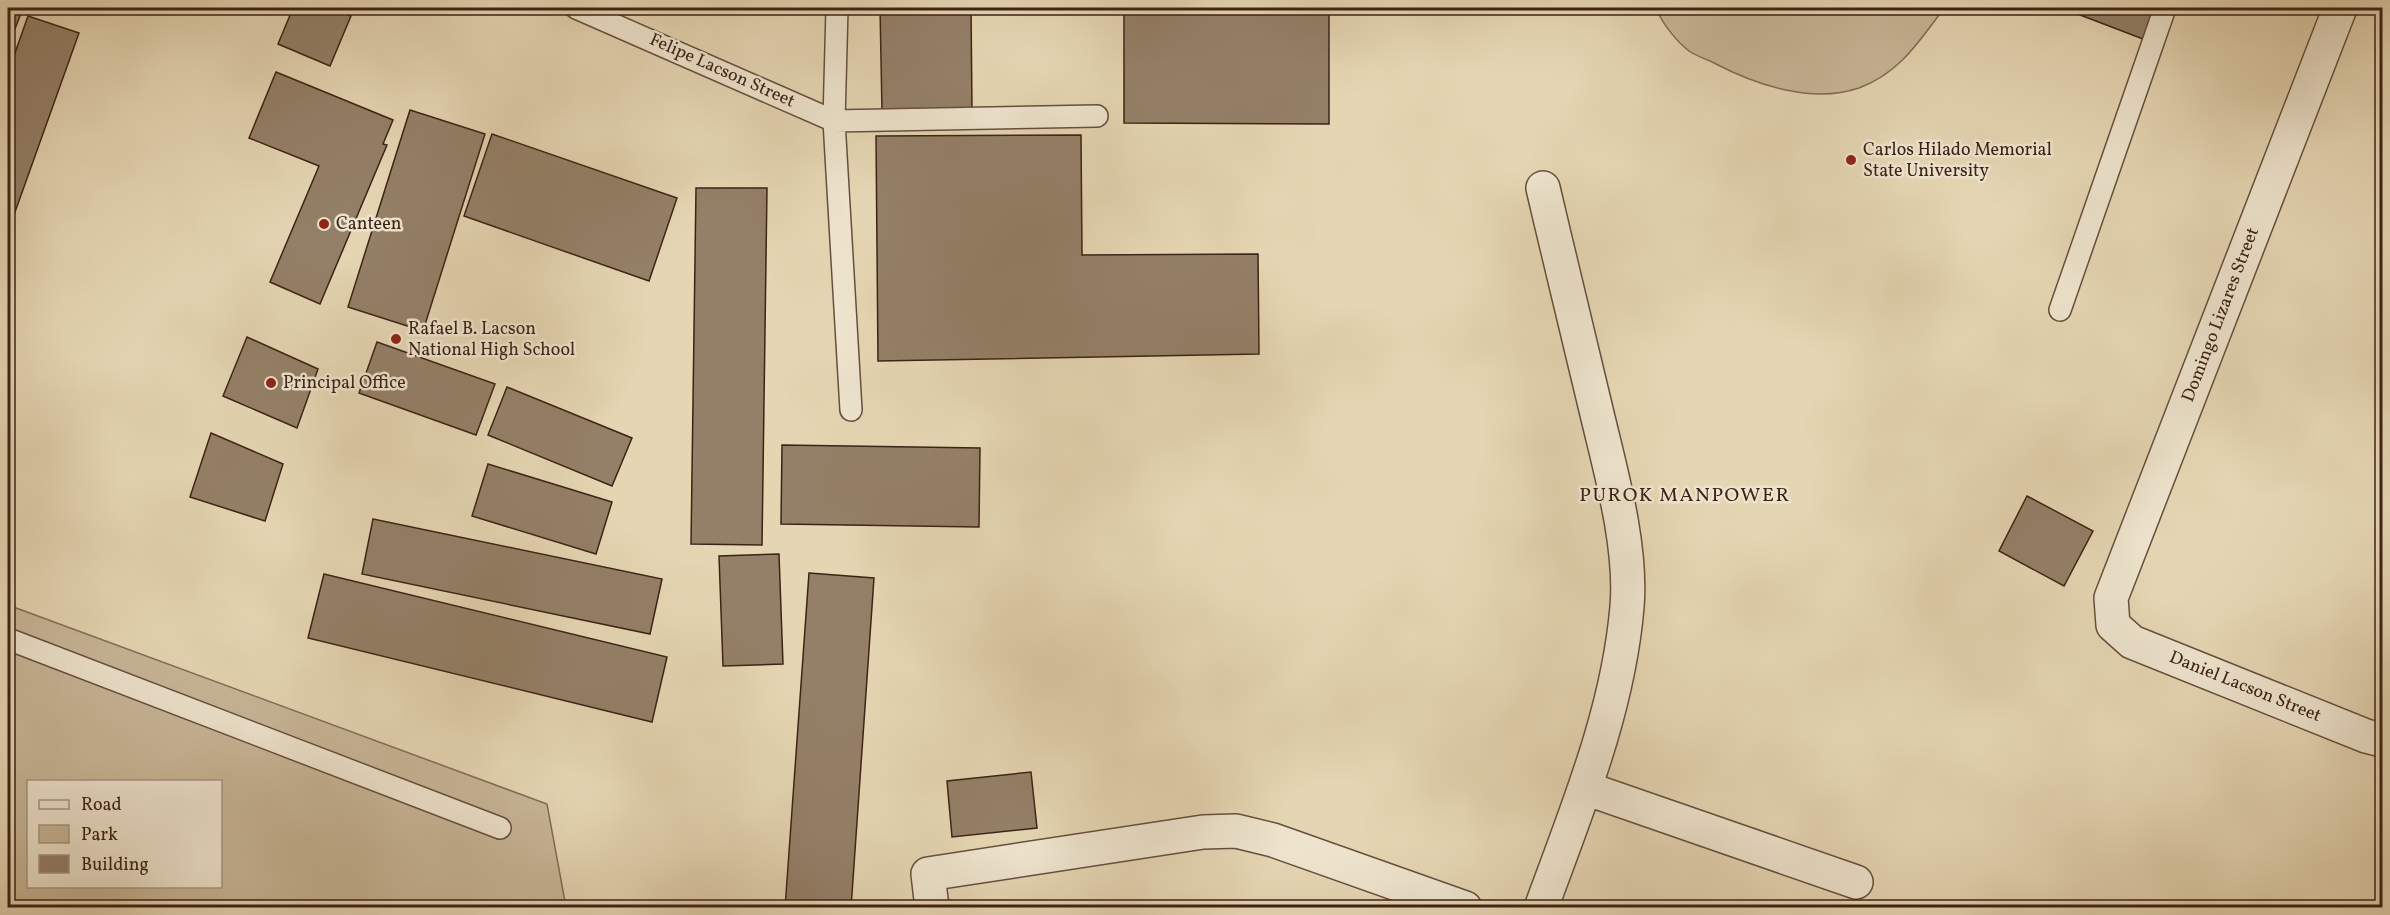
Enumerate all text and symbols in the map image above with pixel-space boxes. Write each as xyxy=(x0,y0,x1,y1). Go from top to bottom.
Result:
street label: Felipe Lacson Street xyxy=(645,28,799,114)
place label: Carlos Hilado Memorial State University xyxy=(1863,138,2052,184)
marker: Carlos Hilado Memorial State University xyxy=(1844,153,1858,167)
place label: Canteen xyxy=(336,212,402,237)
marker: Canteen xyxy=(317,217,331,231)
street label: Domingo Lizares Street xyxy=(2176,224,2266,406)
place label: Rafael B. Lacson National High School xyxy=(408,317,575,363)
marker: Rafael B. Lacson National High School xyxy=(389,332,403,346)
place label: Principal Office xyxy=(283,371,406,396)
marker: Principal Office xyxy=(264,376,278,390)
district label: PUROK MANPOWER xyxy=(1579,482,1791,510)
street label: Daniel Lacson Street xyxy=(2165,645,2325,729)
legend xyxy=(27,780,222,888)
text: Road xyxy=(81,793,122,818)
text: Park xyxy=(81,823,118,848)
text: Building xyxy=(81,853,149,878)

